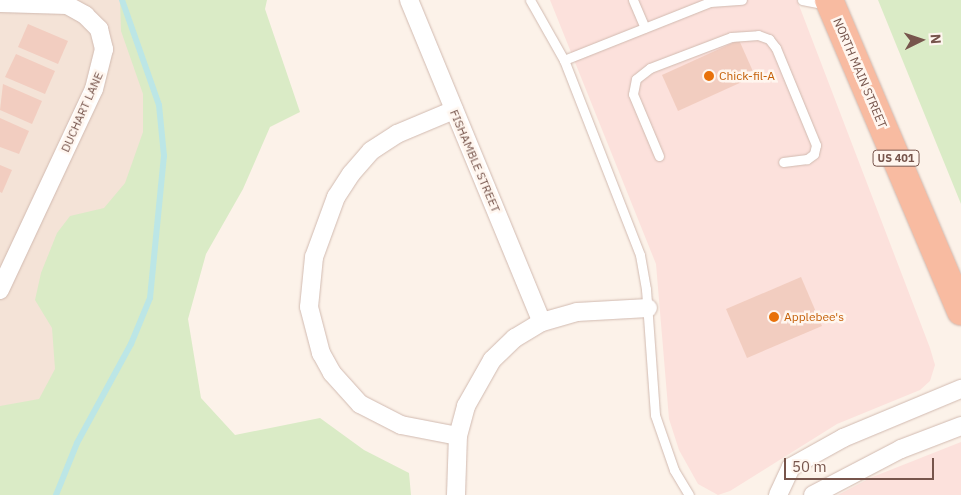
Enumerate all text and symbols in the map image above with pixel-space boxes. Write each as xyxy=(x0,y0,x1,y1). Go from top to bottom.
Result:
north arrow xyxy=(896,15,946,65)
street label: NORTH MAIN STREET xyxy=(830,16,890,130)
text: N xyxy=(927,33,945,45)
place label: Chick-fil-A xyxy=(719,69,775,83)
street label: DUCHART LANE xyxy=(58,70,106,154)
marker: Chick-fil-A xyxy=(703,70,715,82)
street label: FISHAMBLE STREET xyxy=(447,107,503,215)
road number: US 401 xyxy=(872,150,920,167)
place label: Applebee's xyxy=(784,310,844,324)
marker: Applebee's xyxy=(768,311,780,323)
scale bar xyxy=(786,448,936,480)
text: 50 m xyxy=(792,457,827,476)

